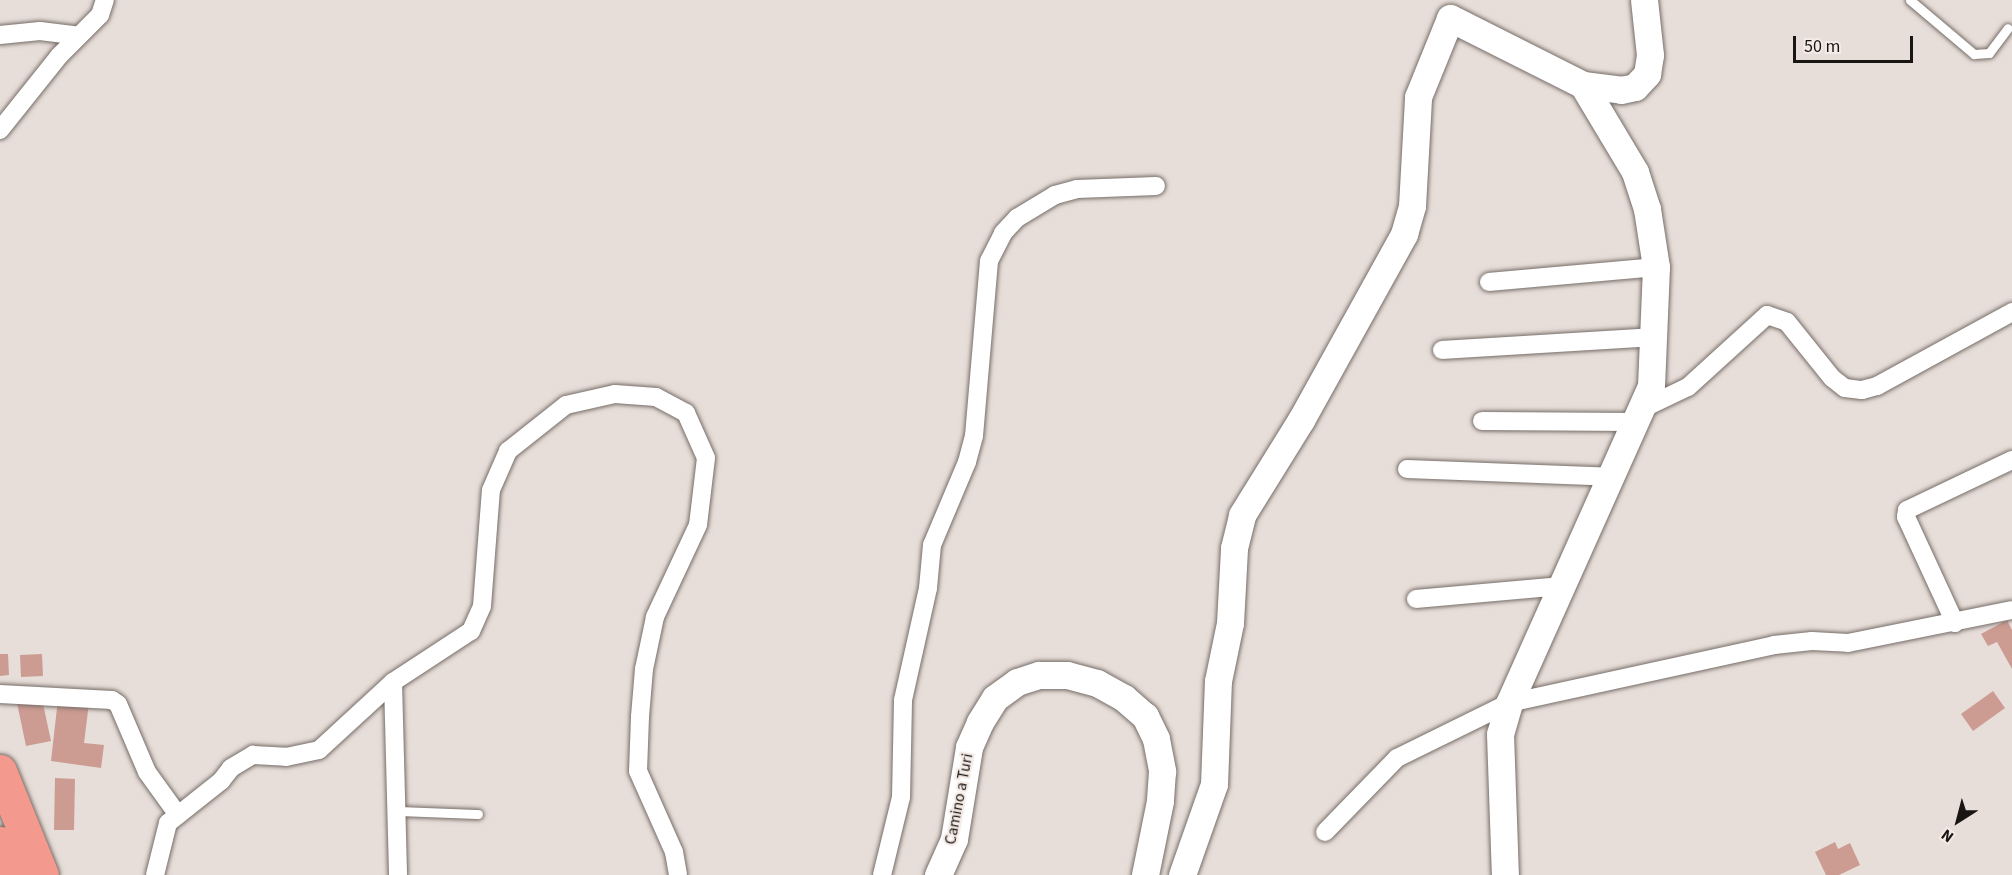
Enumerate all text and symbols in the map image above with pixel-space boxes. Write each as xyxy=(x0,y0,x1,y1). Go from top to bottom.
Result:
scale bar xyxy=(1796,24,1916,62)
text: 50 m xyxy=(1804,34,1840,59)
street label: Camino a Turi xyxy=(941,752,977,846)
north arrow xyxy=(1928,791,1988,851)
text: N xyxy=(1937,824,1958,848)

